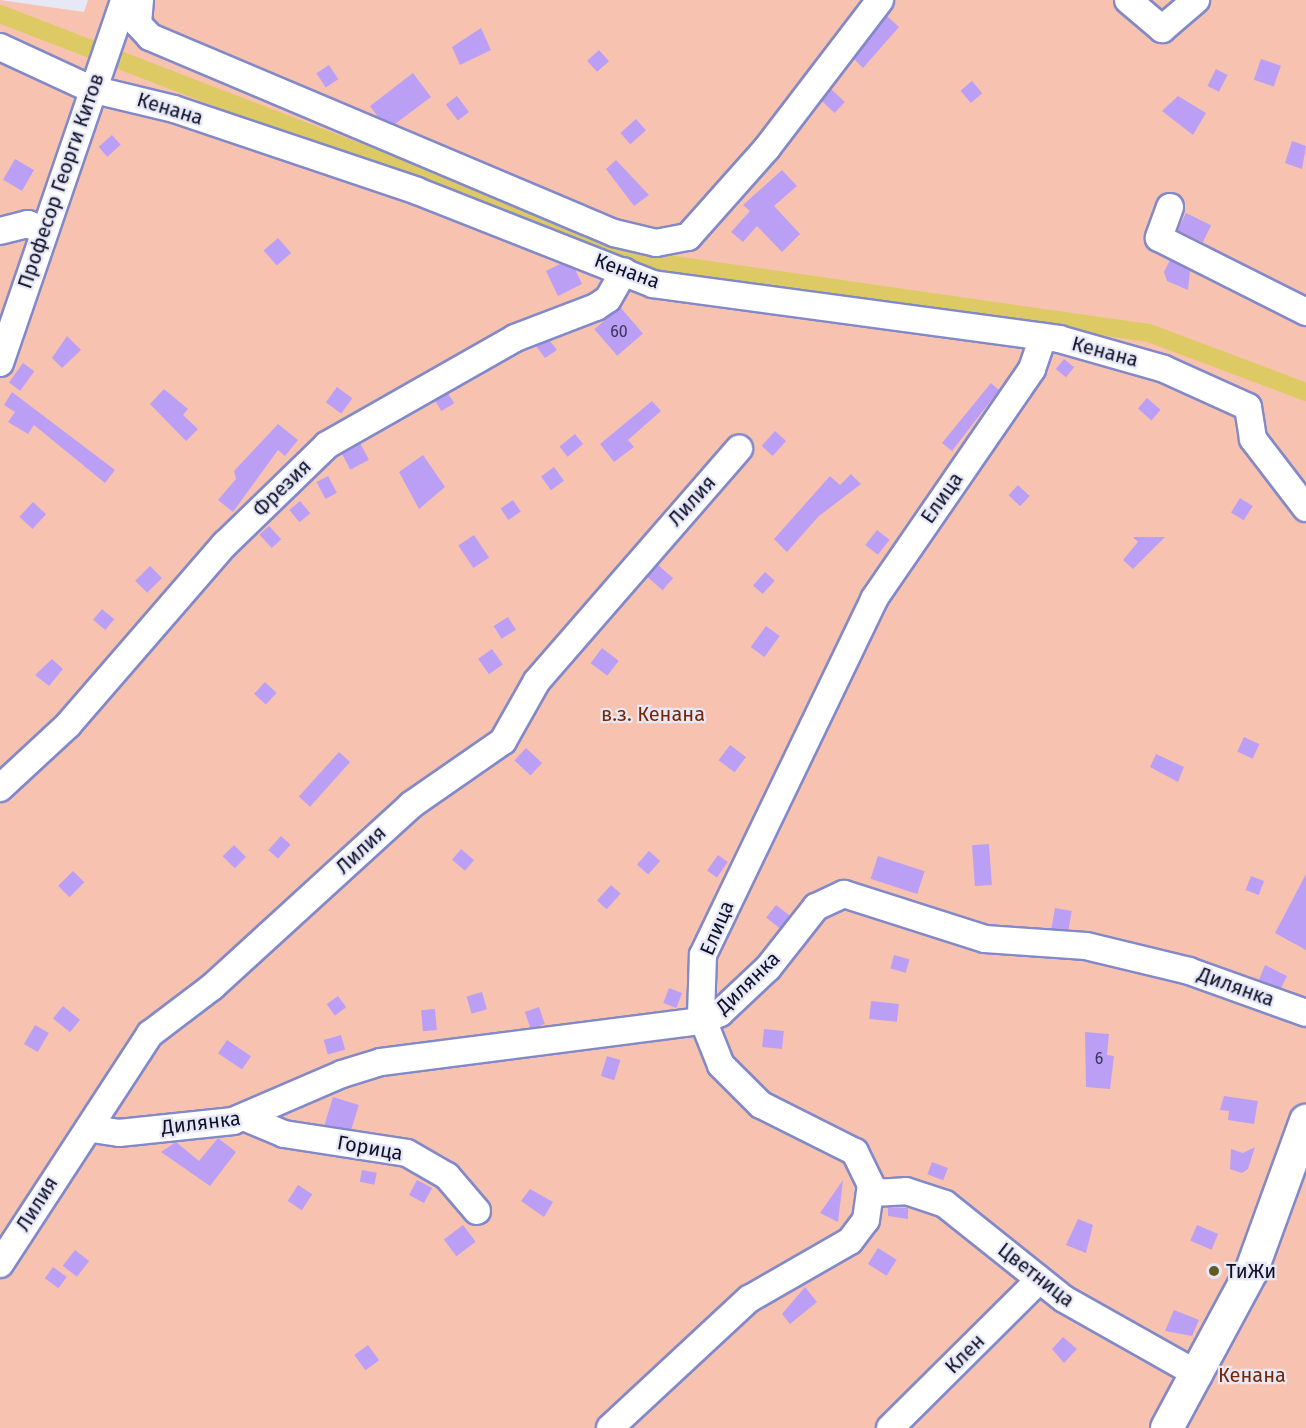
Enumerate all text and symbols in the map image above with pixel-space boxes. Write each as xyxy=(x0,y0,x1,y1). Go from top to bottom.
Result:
street label: Професор Георги Китов xyxy=(13,70,109,292)
street label: Кенана xyxy=(134,88,206,130)
street label: Кенана xyxy=(591,248,663,294)
house number: 60 xyxy=(610,322,628,342)
street label: Кенана xyxy=(1069,332,1141,372)
street label: Фрезия xyxy=(248,454,316,522)
street label: Елица xyxy=(916,468,968,528)
street label: Лилия xyxy=(663,471,721,531)
park label: в.з. Кенана xyxy=(601,702,705,726)
street label: Лилия xyxy=(331,821,391,879)
street label: Елица xyxy=(695,897,739,959)
street label: Дилянка xyxy=(711,947,785,1019)
street label: Дилянка xyxy=(1195,962,1277,1012)
house number: 6 xyxy=(1095,1049,1103,1069)
street label: Дилянка xyxy=(160,1106,242,1140)
street label: Горица xyxy=(335,1130,405,1166)
street label: Лилия xyxy=(11,1172,63,1236)
street label: Цветница xyxy=(993,1238,1079,1312)
place label: ТиЖи xyxy=(1226,1259,1276,1283)
marker: ТиЖи xyxy=(1207,1264,1221,1278)
street label: Клен xyxy=(940,1329,990,1379)
park label: Кенана xyxy=(1218,1363,1286,1387)

